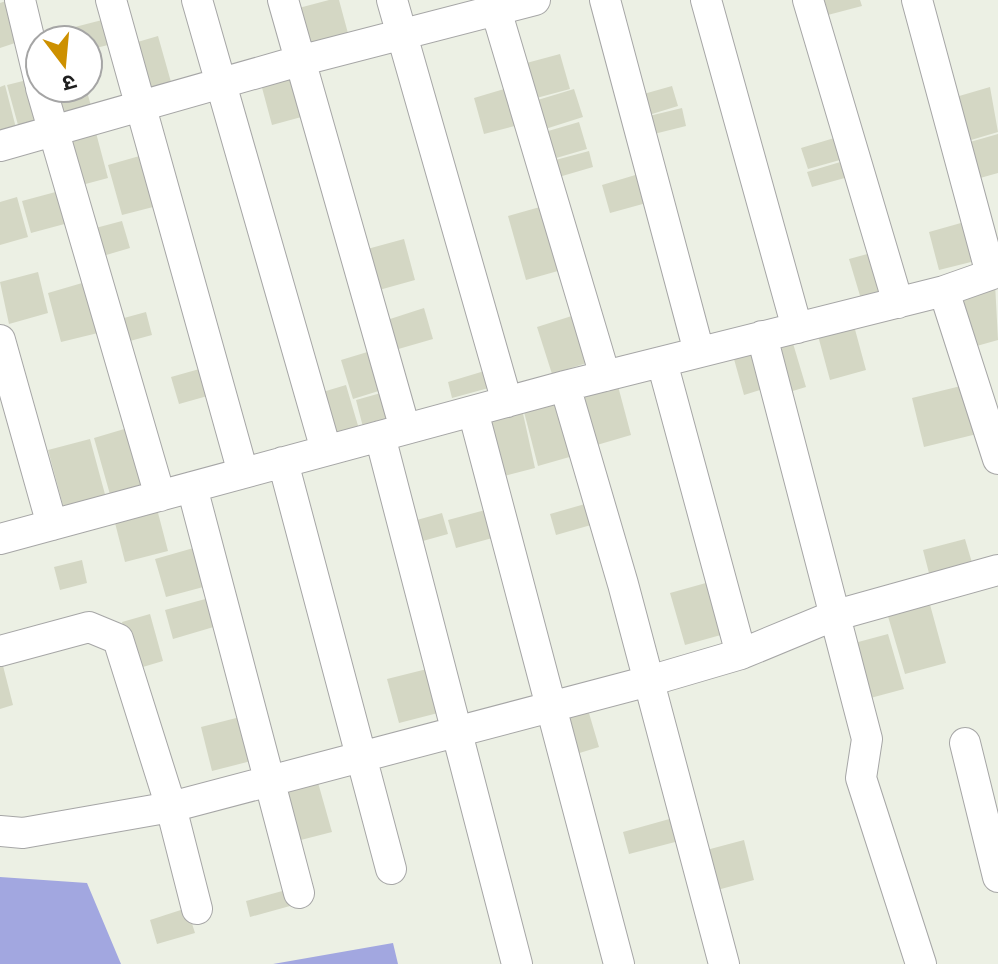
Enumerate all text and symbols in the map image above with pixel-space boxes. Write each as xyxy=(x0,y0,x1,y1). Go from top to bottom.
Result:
north arrow xyxy=(24,24,104,104)
text: उ xyxy=(58,67,79,97)

